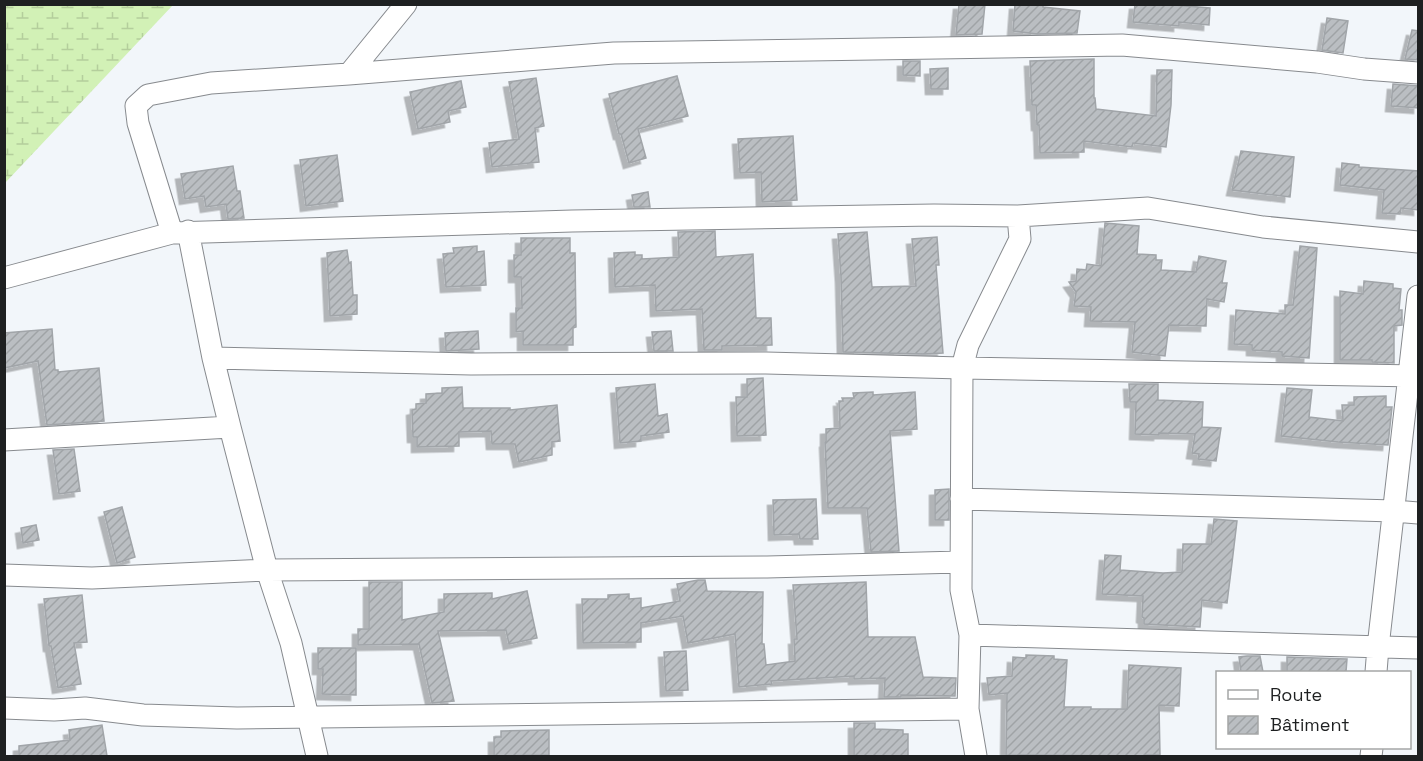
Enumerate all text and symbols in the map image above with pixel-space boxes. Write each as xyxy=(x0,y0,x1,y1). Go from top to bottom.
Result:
legend xyxy=(1216,671,1411,749)
text: Route xyxy=(1270,683,1322,706)
text: Bâtiment xyxy=(1270,713,1350,736)

